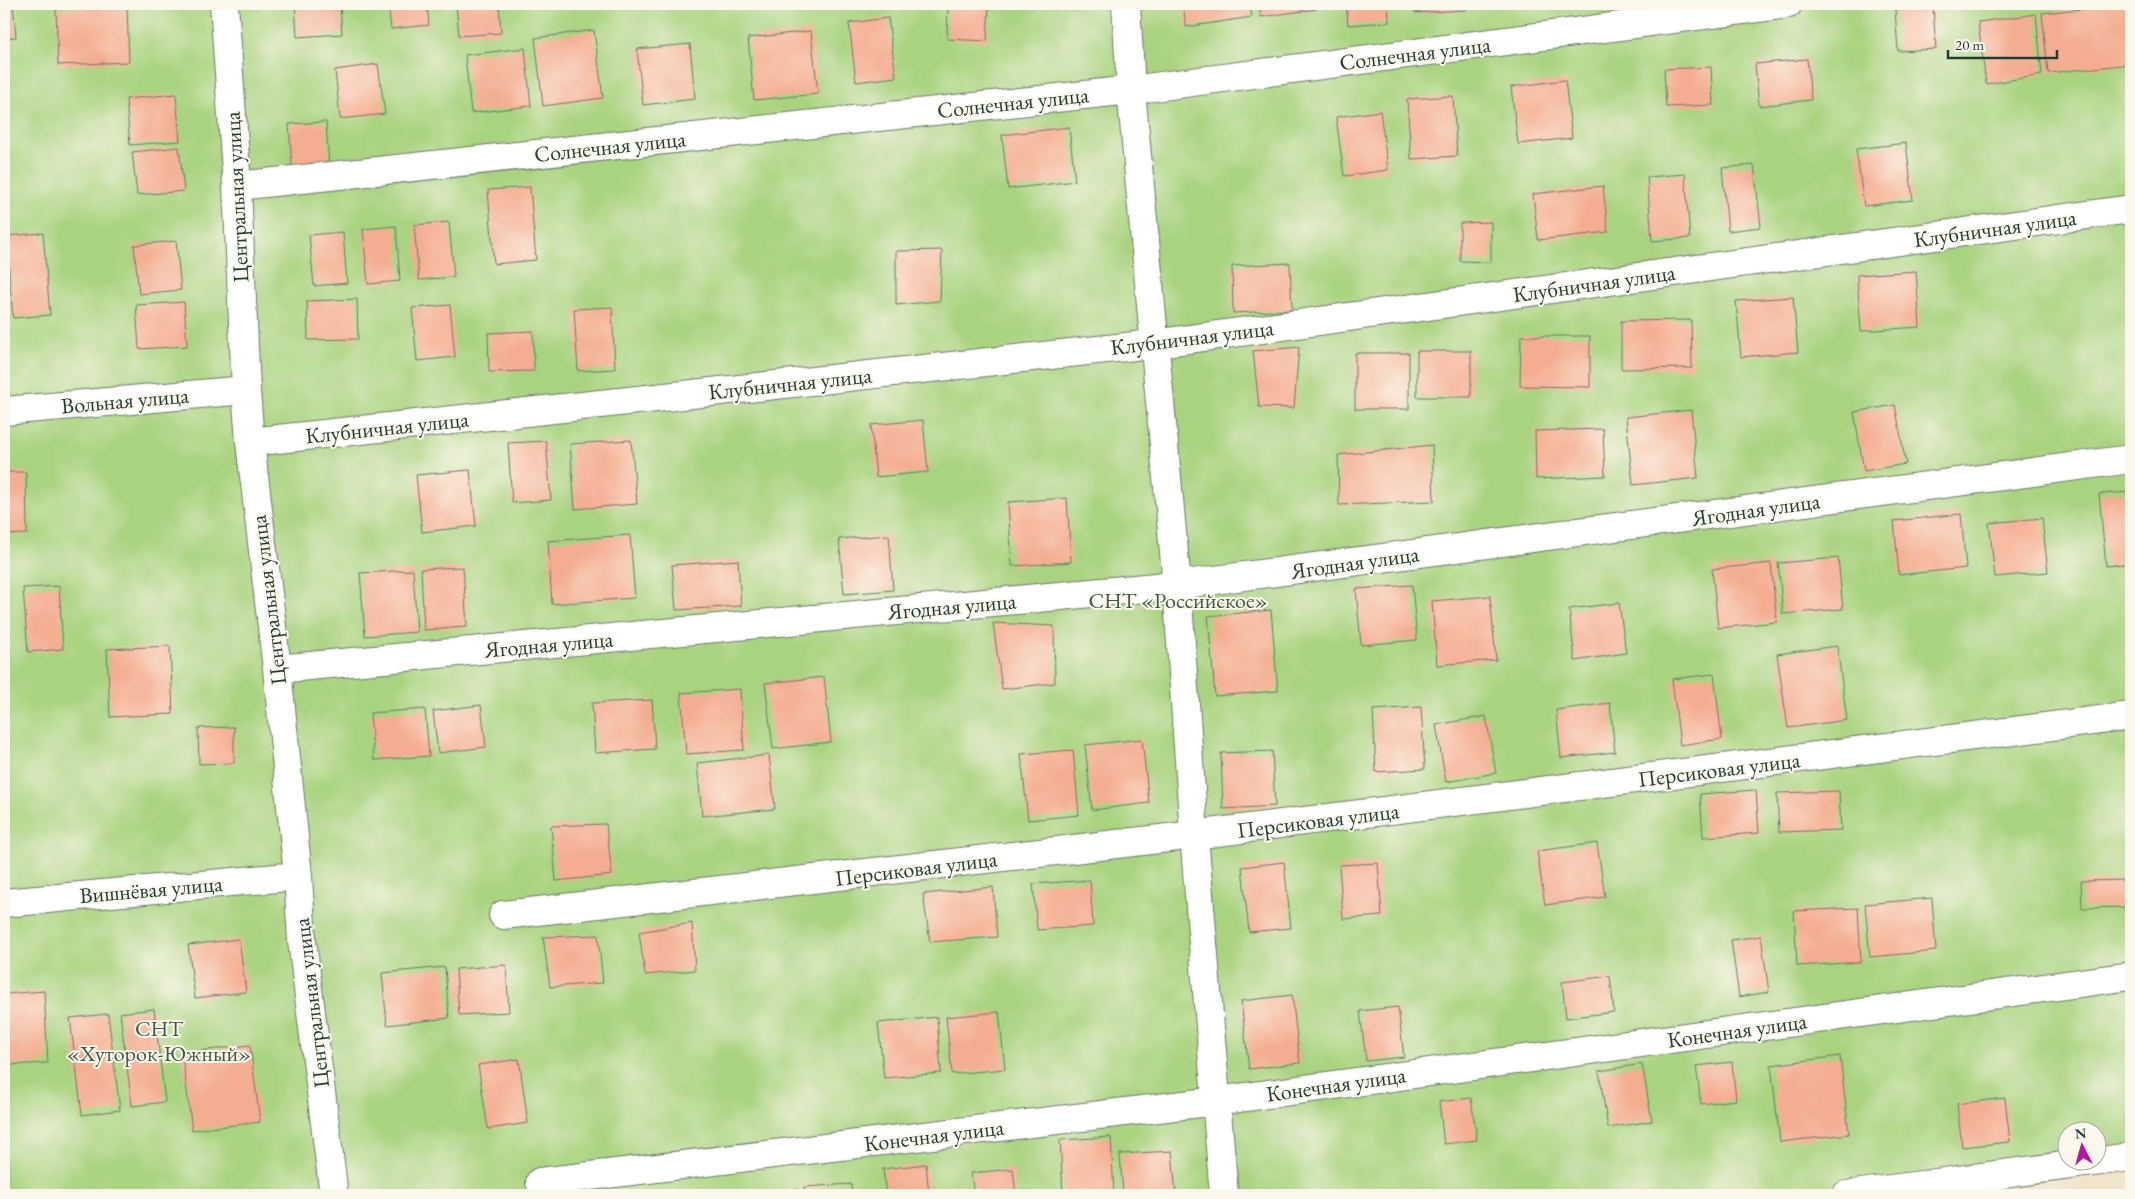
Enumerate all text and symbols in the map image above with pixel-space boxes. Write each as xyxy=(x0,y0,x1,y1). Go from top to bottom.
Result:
scale bar xyxy=(1948,28,2056,60)
street label: Солнечная улица xyxy=(1338,30,1493,77)
text: 20 m xyxy=(1955,35,1984,54)
street label: Солнечная улица xyxy=(936,80,1091,125)
street label: Центральная улица xyxy=(218,111,255,283)
street label: Солнечная улица xyxy=(533,124,688,169)
street label: Клубничная улица xyxy=(1912,203,2078,254)
street label: Клубничная улица xyxy=(1511,258,1677,309)
street label: Клубничная улица xyxy=(1109,313,1275,362)
street label: Клубничная улица xyxy=(707,360,873,406)
street label: Вольная улица xyxy=(60,380,190,421)
street label: Клубничная улица xyxy=(304,404,470,450)
street label: Ягодная улица xyxy=(1689,486,1822,533)
street label: Центральная улица xyxy=(244,513,293,687)
street label: Ягодная улица xyxy=(1288,539,1421,586)
street label: Ягодная улица xyxy=(886,586,1018,627)
park label: СНТ «Российское» xyxy=(1088,586,1268,615)
street label: Ягодная улица xyxy=(483,624,615,665)
street label: Персиковая улица xyxy=(1636,745,1802,794)
street label: Персиковая улица xyxy=(1235,796,1401,845)
street label: Персиковая улица xyxy=(833,844,999,893)
street label: Вишнёвая улица xyxy=(78,869,224,910)
street label: Центральная улица xyxy=(287,916,336,1090)
street label: Конечная улица xyxy=(1665,1006,1809,1055)
park label: СНТ «Хуторок-Южный» xyxy=(67,1014,251,1068)
street label: Конечная улица xyxy=(1264,1060,1408,1109)
street label: Конечная улица xyxy=(862,1113,1006,1158)
north arrow xyxy=(2058,1122,2108,1172)
text: N xyxy=(2074,1123,2088,1143)

